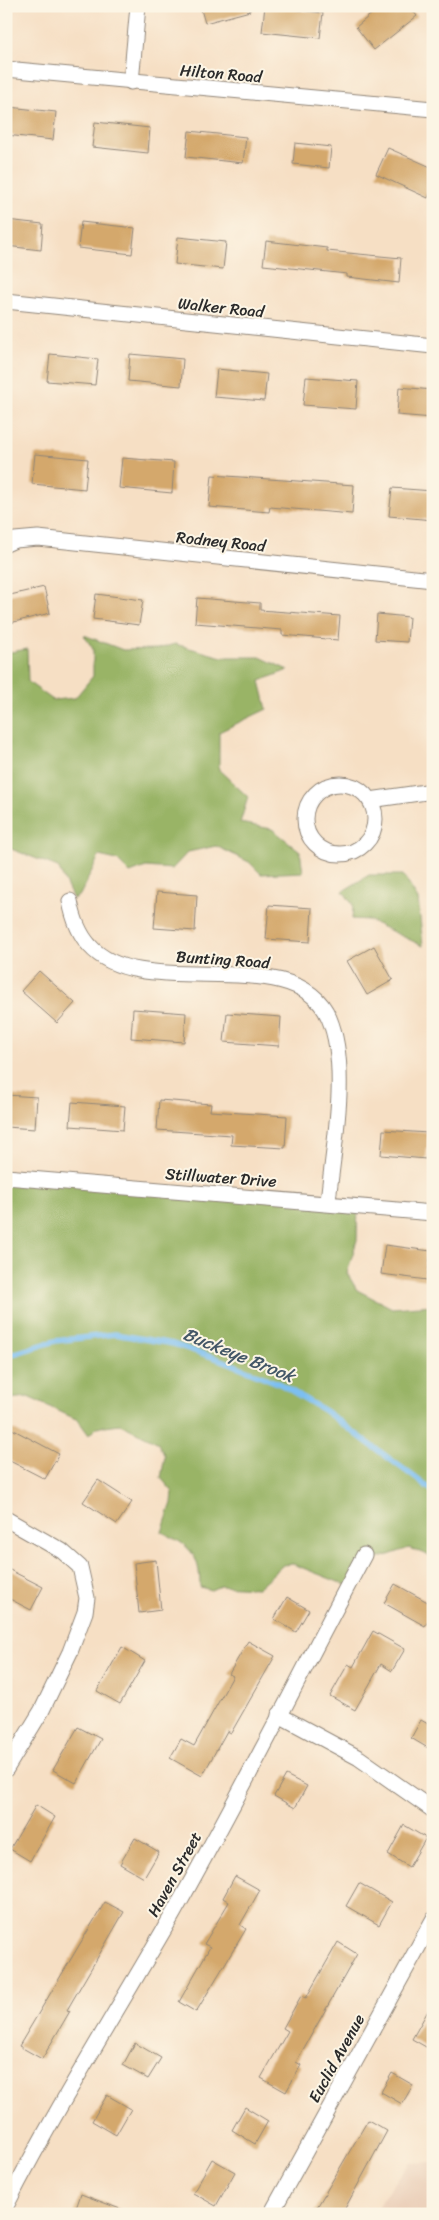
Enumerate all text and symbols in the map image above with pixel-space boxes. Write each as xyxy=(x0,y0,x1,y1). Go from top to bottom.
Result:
street label: Hilton Road xyxy=(179,55,265,92)
street label: Walker Road xyxy=(176,289,267,327)
street label: Rodney Road xyxy=(175,522,269,561)
street label: Bunting Road xyxy=(175,942,272,977)
street label: Stillwater Drive xyxy=(164,1159,277,1196)
water label: Buckeye Brook xyxy=(178,1318,302,1393)
street label: Haven Street xyxy=(139,1826,210,1922)
street label: Euclid Avenue xyxy=(300,2008,373,2108)

